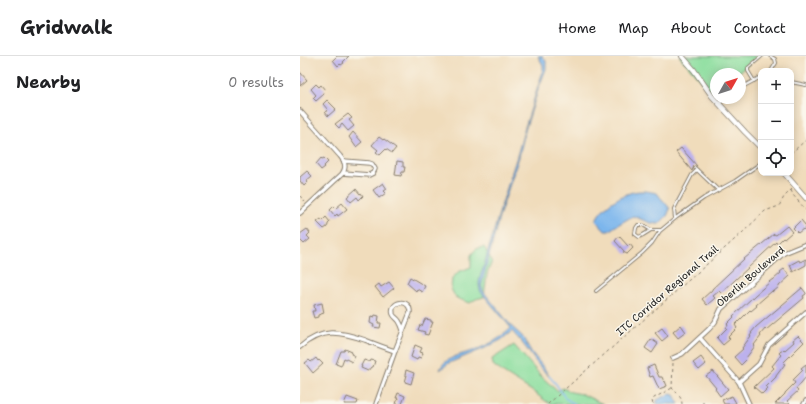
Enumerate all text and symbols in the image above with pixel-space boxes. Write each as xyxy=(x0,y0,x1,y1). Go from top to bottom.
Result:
text: Gridwalk xyxy=(20,15,113,40)
text: Home xyxy=(558,19,597,37)
text: Map xyxy=(619,19,649,37)
text: About xyxy=(671,19,712,37)
text: Contact xyxy=(734,19,786,37)
north arrow xyxy=(710,68,746,104)
map controls xyxy=(758,68,794,176)
button: + xyxy=(758,68,794,104)
text: Nearby xyxy=(16,71,81,93)
text: 0 results xyxy=(228,74,284,91)
button: − xyxy=(758,104,794,140)
button: locate xyxy=(758,140,794,176)
street label: ITC Corridor Regional Trail xyxy=(614,242,721,338)
street label: Oberlin Boulevard xyxy=(714,243,788,310)

